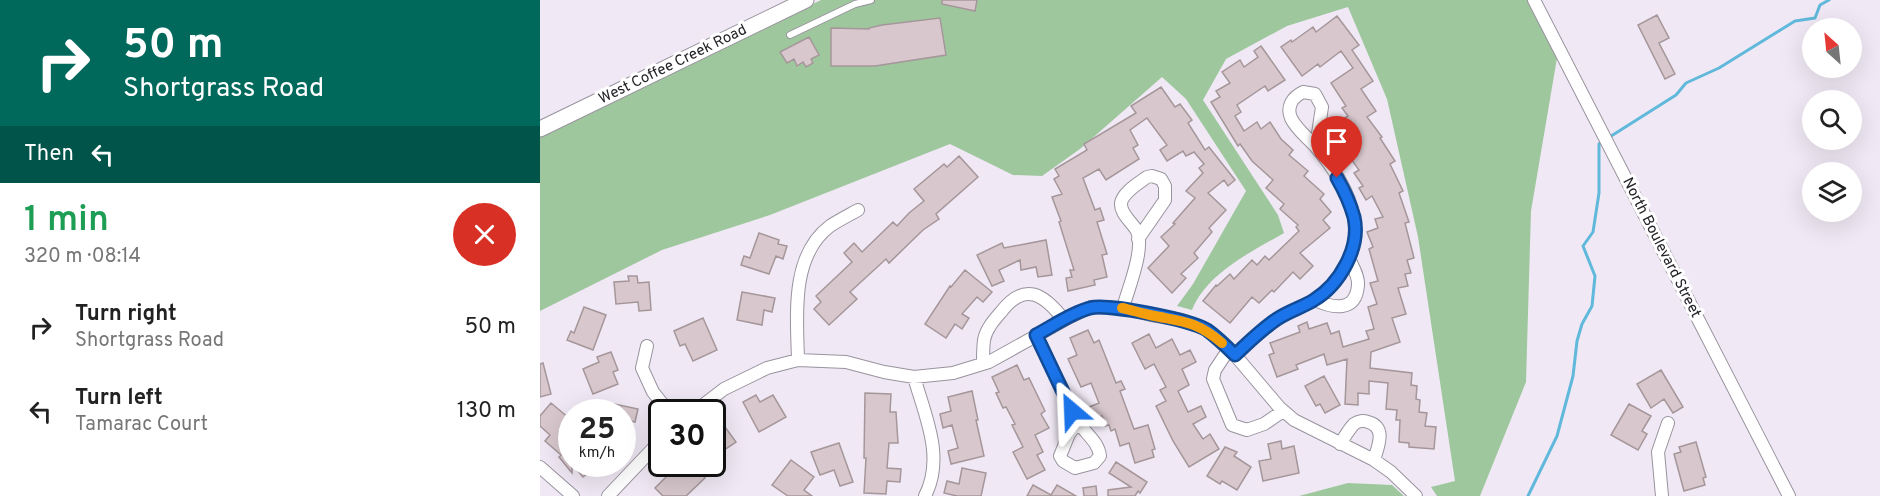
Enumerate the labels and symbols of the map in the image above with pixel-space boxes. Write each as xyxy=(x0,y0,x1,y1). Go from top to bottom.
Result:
north arrow xyxy=(1802,18,1862,78)
street label: West Coffee Creek Road xyxy=(596,21,750,109)
pin xyxy=(1311,116,1362,178)
street label: North Boulevard Street xyxy=(1617,175,1705,321)
position arrow xyxy=(1040,379,1104,443)
speed limit sign: 30 xyxy=(648,399,726,477)

